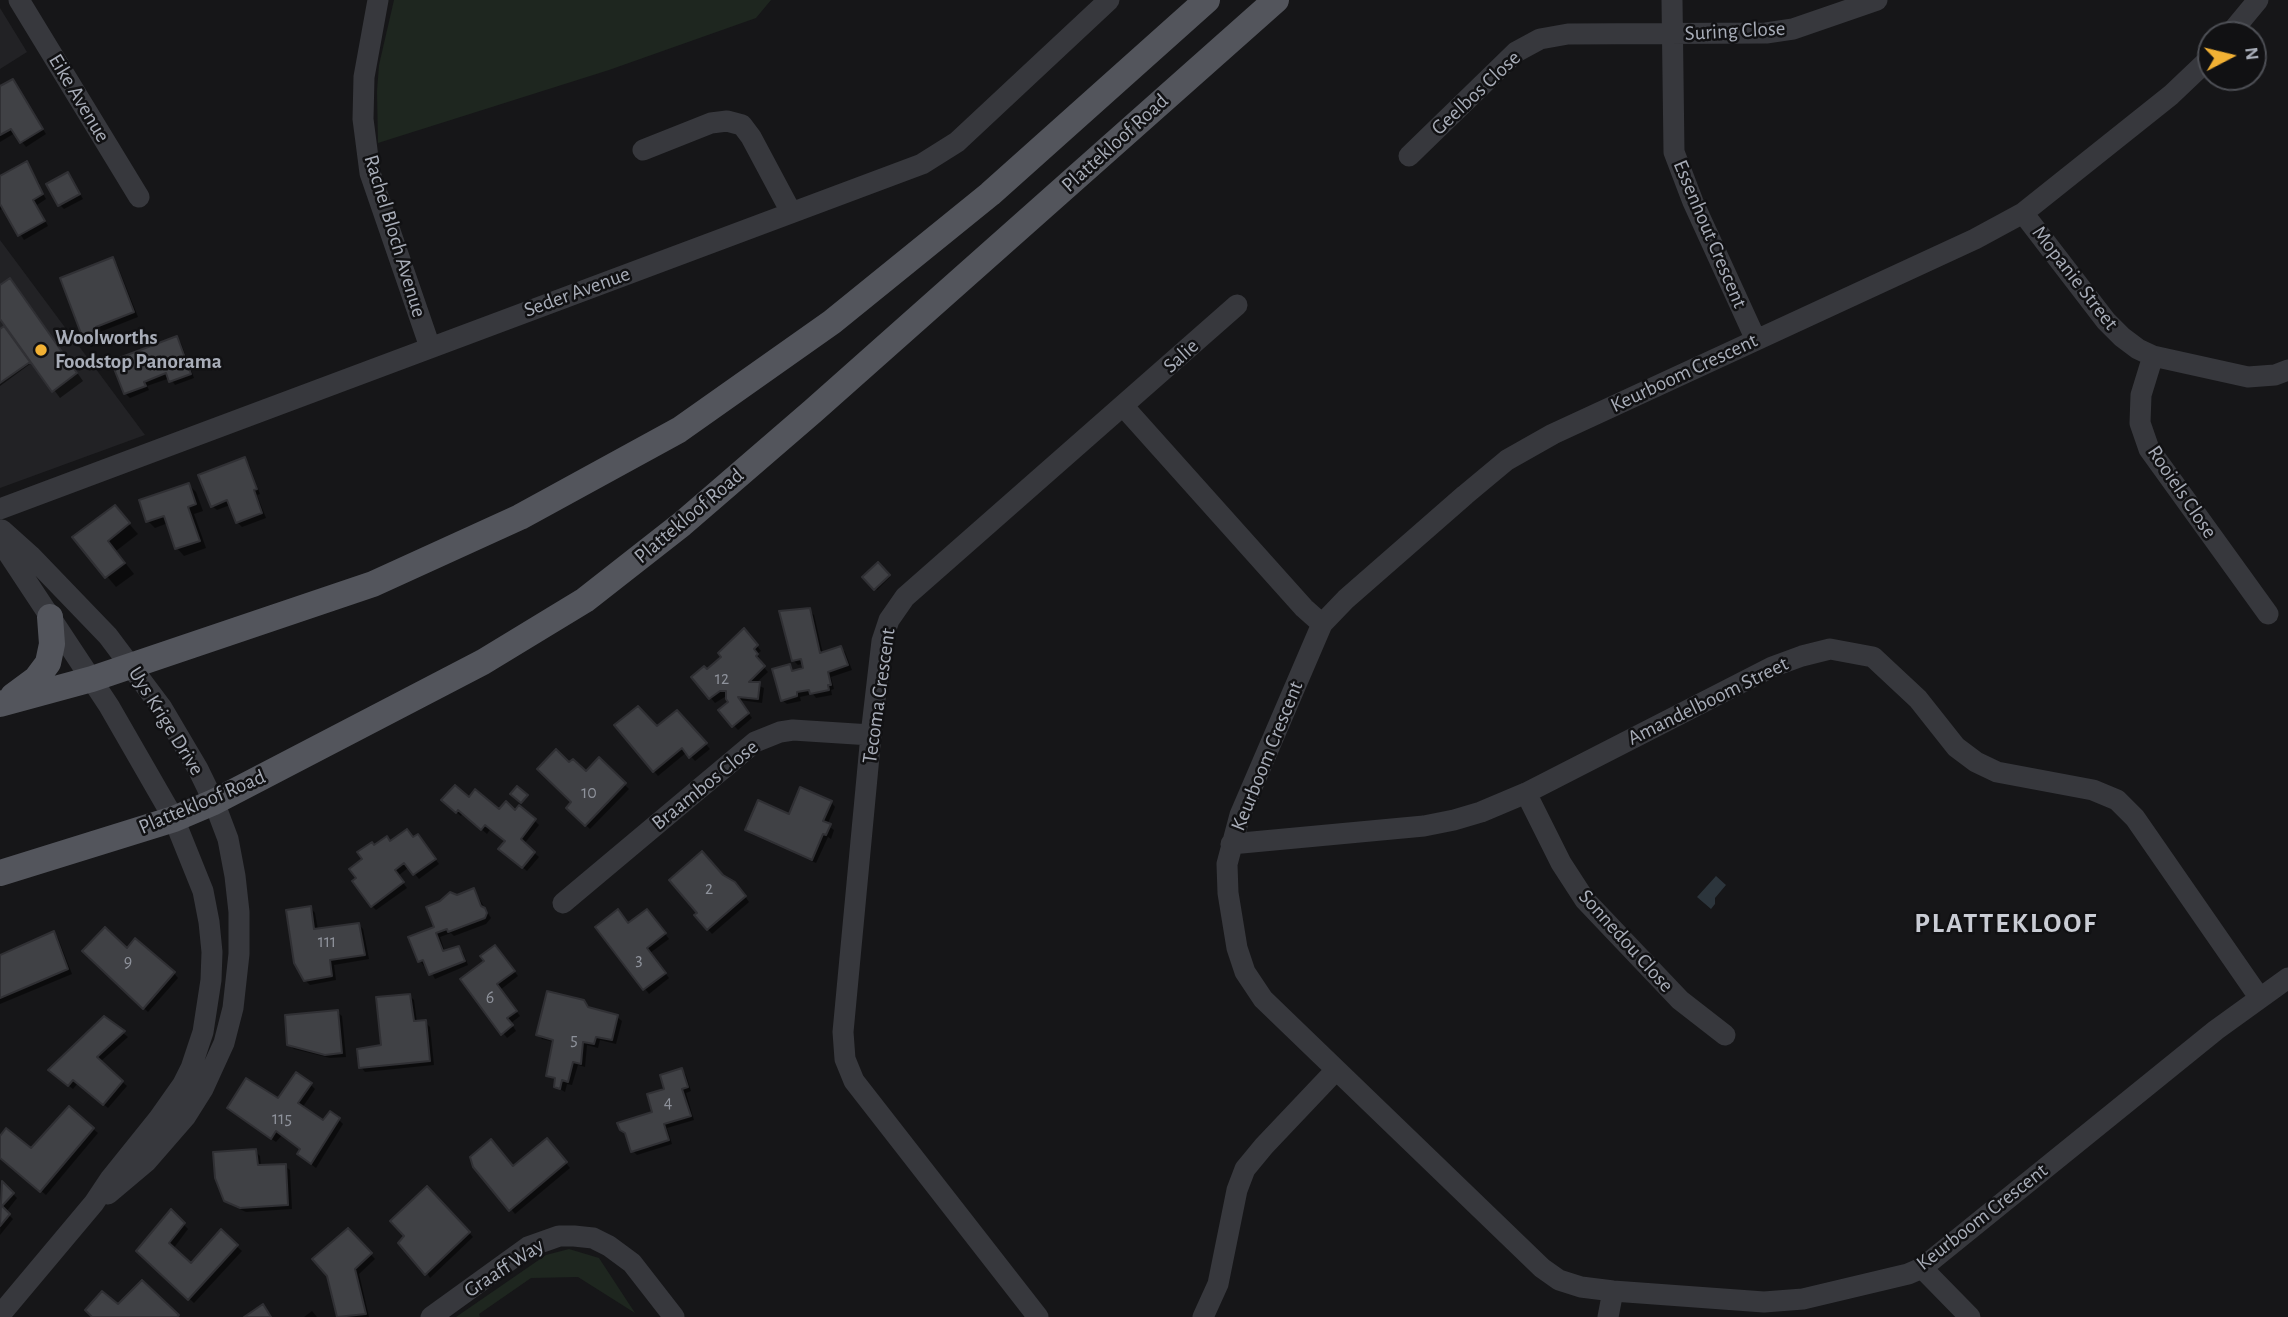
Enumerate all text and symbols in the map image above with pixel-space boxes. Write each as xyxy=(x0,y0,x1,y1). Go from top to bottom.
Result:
street label: Suring Close xyxy=(1684,16,1786,46)
north arrow xyxy=(2197,21,2267,91)
street label: Geelbos Close xyxy=(1426,45,1526,141)
text: N xyxy=(2241,46,2262,61)
street label: Eike Avenue xyxy=(43,49,115,147)
street label: Plattekloof Road xyxy=(1056,88,1174,198)
street label: Rachel Bloch Avenue xyxy=(358,152,432,320)
street label: Essenhout Crescent xyxy=(1667,156,1753,312)
street label: Mopanie Street xyxy=(2027,221,2123,335)
street label: Seder Avenue xyxy=(520,261,634,323)
place label: Woolworths Foodstop Panorama xyxy=(55,325,222,375)
street label: Keurboom Crescent xyxy=(1606,328,1762,418)
street label: Salie xyxy=(1158,334,1204,378)
marker: Woolworths Foodstop Panorama xyxy=(33,342,49,358)
street label: Rooiels Close xyxy=(2142,441,2222,543)
street label: Plattekloof Road xyxy=(629,463,749,569)
street label: Tecoma Crescent xyxy=(857,627,901,765)
street label: Amandelboom Street xyxy=(1624,651,1792,751)
street label: Uys Krige Drive xyxy=(123,662,209,780)
house number: 12 xyxy=(715,668,729,690)
street label: Keurboom Crescent xyxy=(1225,677,1309,835)
street label: Braambos Close xyxy=(647,734,763,836)
street label: Plattekloof Road xyxy=(135,764,269,840)
house number: 10 xyxy=(581,782,597,804)
house number: 2 xyxy=(705,878,713,900)
street label: Sonnedou Close xyxy=(1573,884,1679,998)
district label: PLATTEKLOOF xyxy=(1916,907,2096,941)
house number: 111 xyxy=(318,931,336,953)
house number: 3 xyxy=(635,949,643,971)
house number: 9 xyxy=(124,951,132,973)
house number: 6 xyxy=(486,987,494,1009)
house number: 5 xyxy=(570,1029,578,1051)
house number: 4 xyxy=(664,1092,672,1114)
house number: 115 xyxy=(272,1108,292,1130)
street label: Keurboom Crescent xyxy=(1911,1158,2053,1276)
street label: Graaff Way xyxy=(459,1233,549,1303)

